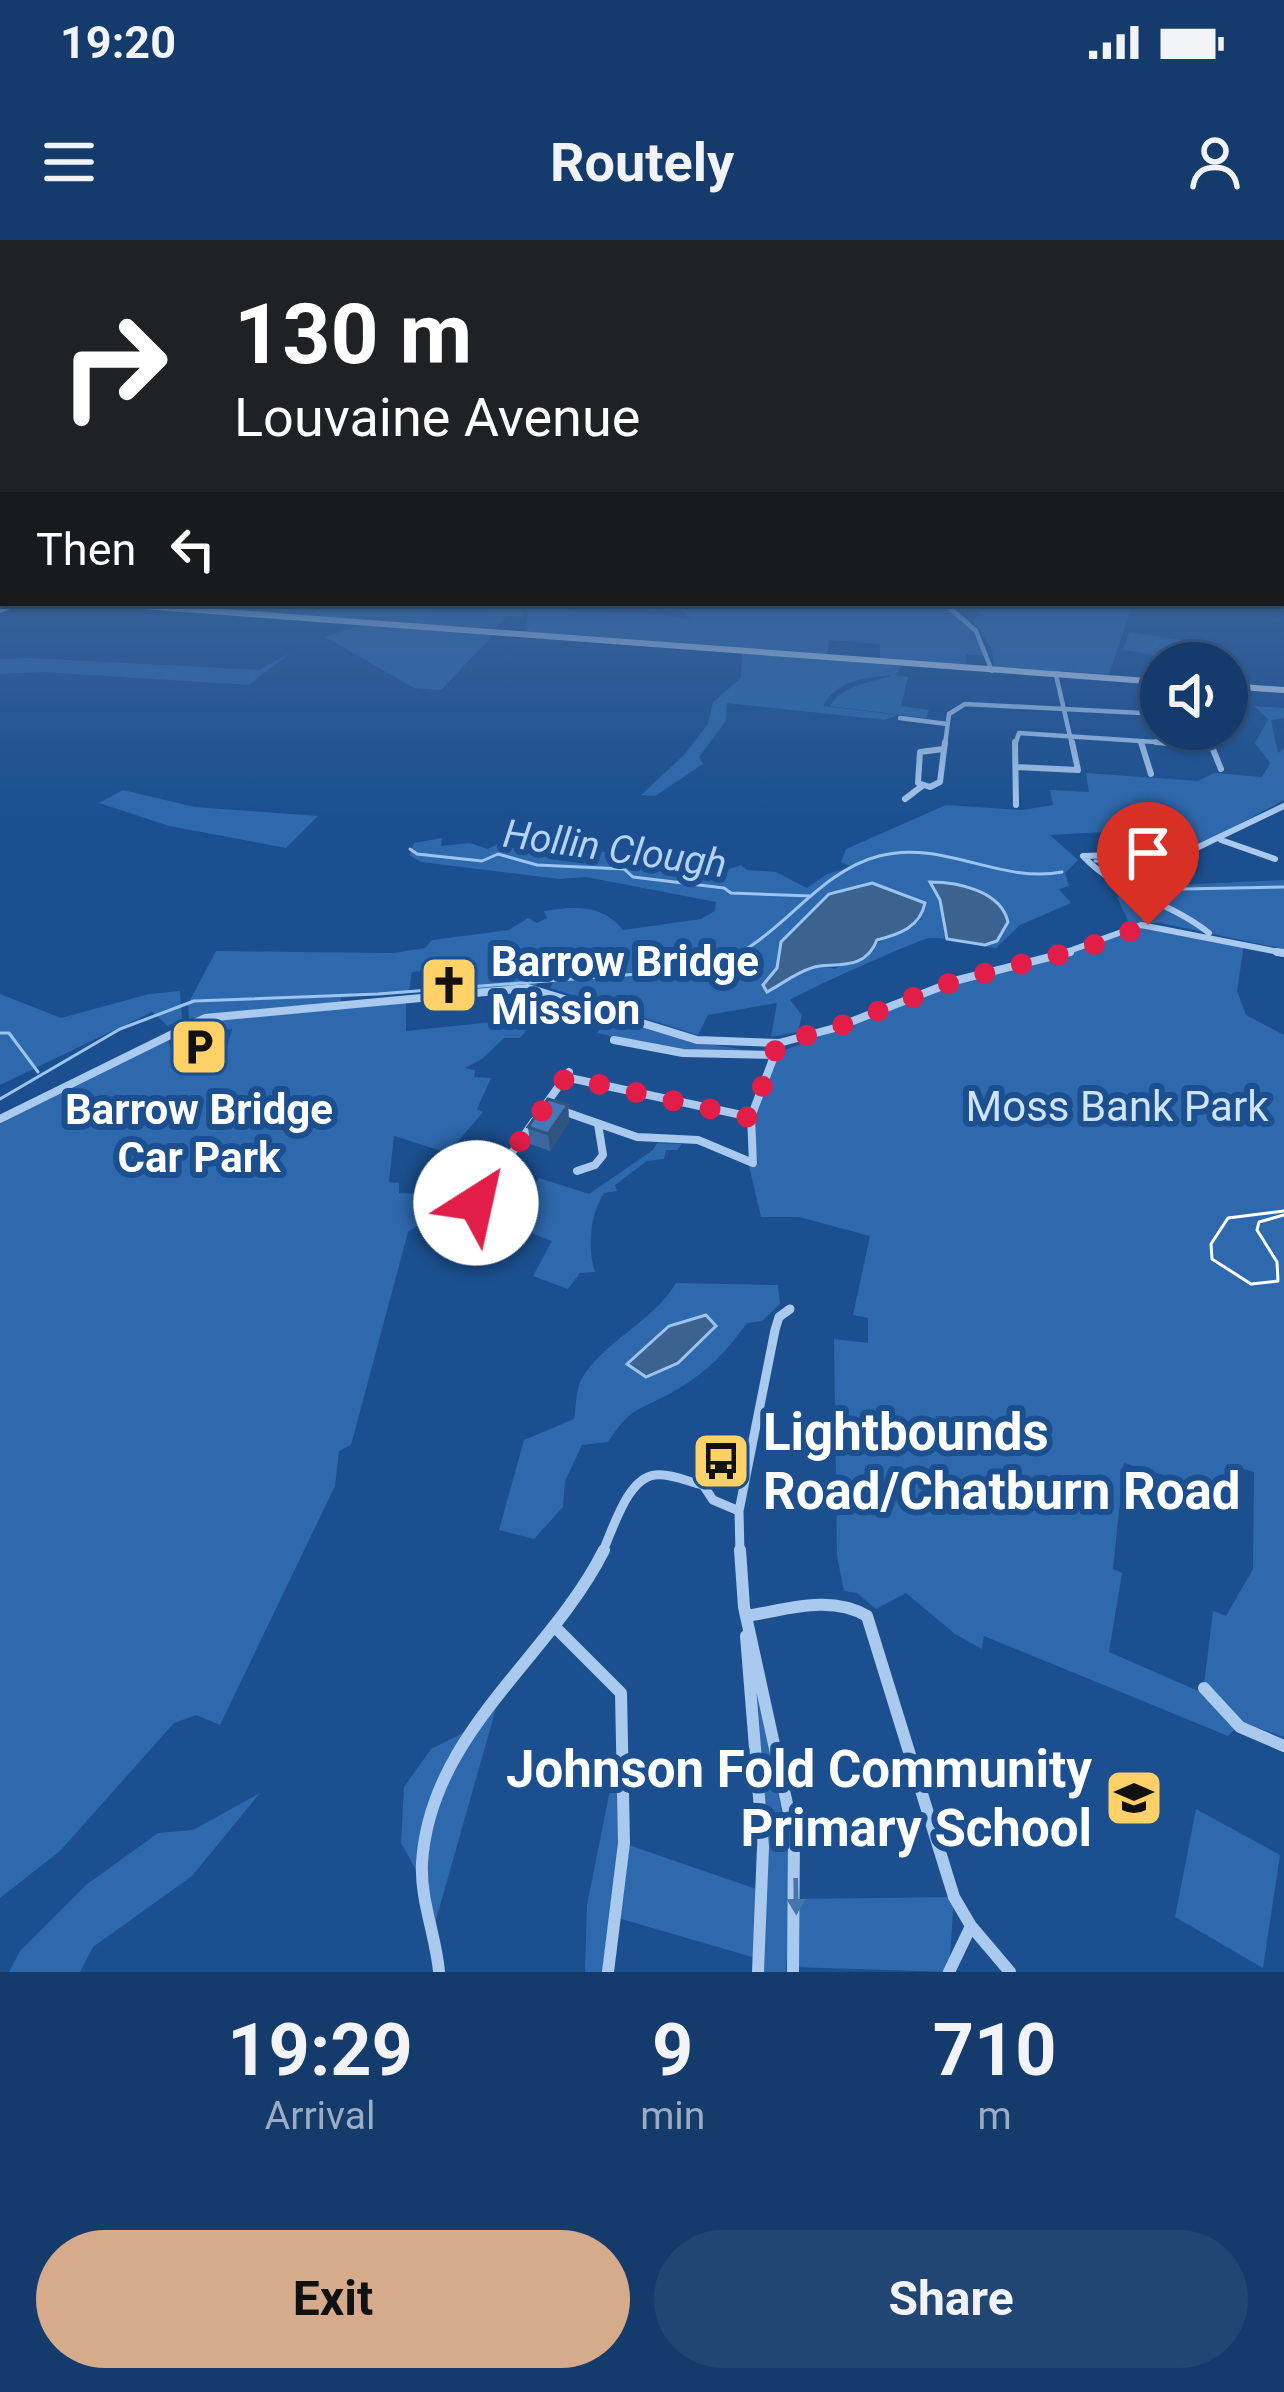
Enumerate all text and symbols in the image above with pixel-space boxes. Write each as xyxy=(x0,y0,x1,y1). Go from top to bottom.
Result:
text: 19:20 xyxy=(60,16,176,69)
icon: menu xyxy=(36,129,102,195)
icon: person xyxy=(1182,129,1248,195)
text: Routely xyxy=(550,131,734,194)
text: 130 m xyxy=(234,285,472,384)
icon: right xyxy=(36,288,192,444)
text: Louvaine Avenue xyxy=(234,386,640,449)
icon: left xyxy=(160,516,226,582)
text: Then xyxy=(36,523,136,576)
map controls xyxy=(1140,642,1248,750)
button: sound xyxy=(1140,642,1248,750)
pin xyxy=(1097,802,1199,925)
water label: Hollin Clough xyxy=(500,811,729,887)
icon: arrive xyxy=(1115,820,1181,886)
place label: Barrow Bridge Mission xyxy=(491,937,759,1034)
church icon: Barrow Bridge Mission xyxy=(418,954,480,1016)
parking icon: Barrow Bridge Car Park xyxy=(168,1016,230,1078)
park label: Moss Bank Park xyxy=(966,1082,1269,1131)
place label: Barrow Bridge Car Park xyxy=(65,1085,333,1182)
position arrow xyxy=(413,1140,539,1266)
place label: Lightbounds Road/Chatburn Road xyxy=(763,1403,1241,1521)
bus stop icon: Lightbounds Road/Chatburn Road xyxy=(690,1430,752,1492)
place label: Johnson Fold Community Primary School xyxy=(506,1740,1092,1858)
school or university icon: Johnson Fold Community Primary School xyxy=(1103,1767,1165,1829)
one-way arrow xyxy=(786,1878,805,1916)
text: 19:29 xyxy=(227,2008,413,2093)
text: 9 xyxy=(652,2008,693,2093)
text: 710 xyxy=(933,2008,1057,2093)
text: Arrival xyxy=(265,2093,375,2139)
text: min xyxy=(640,2093,705,2139)
text: m xyxy=(978,2093,1012,2139)
button: Exit xyxy=(36,2230,630,2368)
button: Share xyxy=(654,2230,1248,2368)

